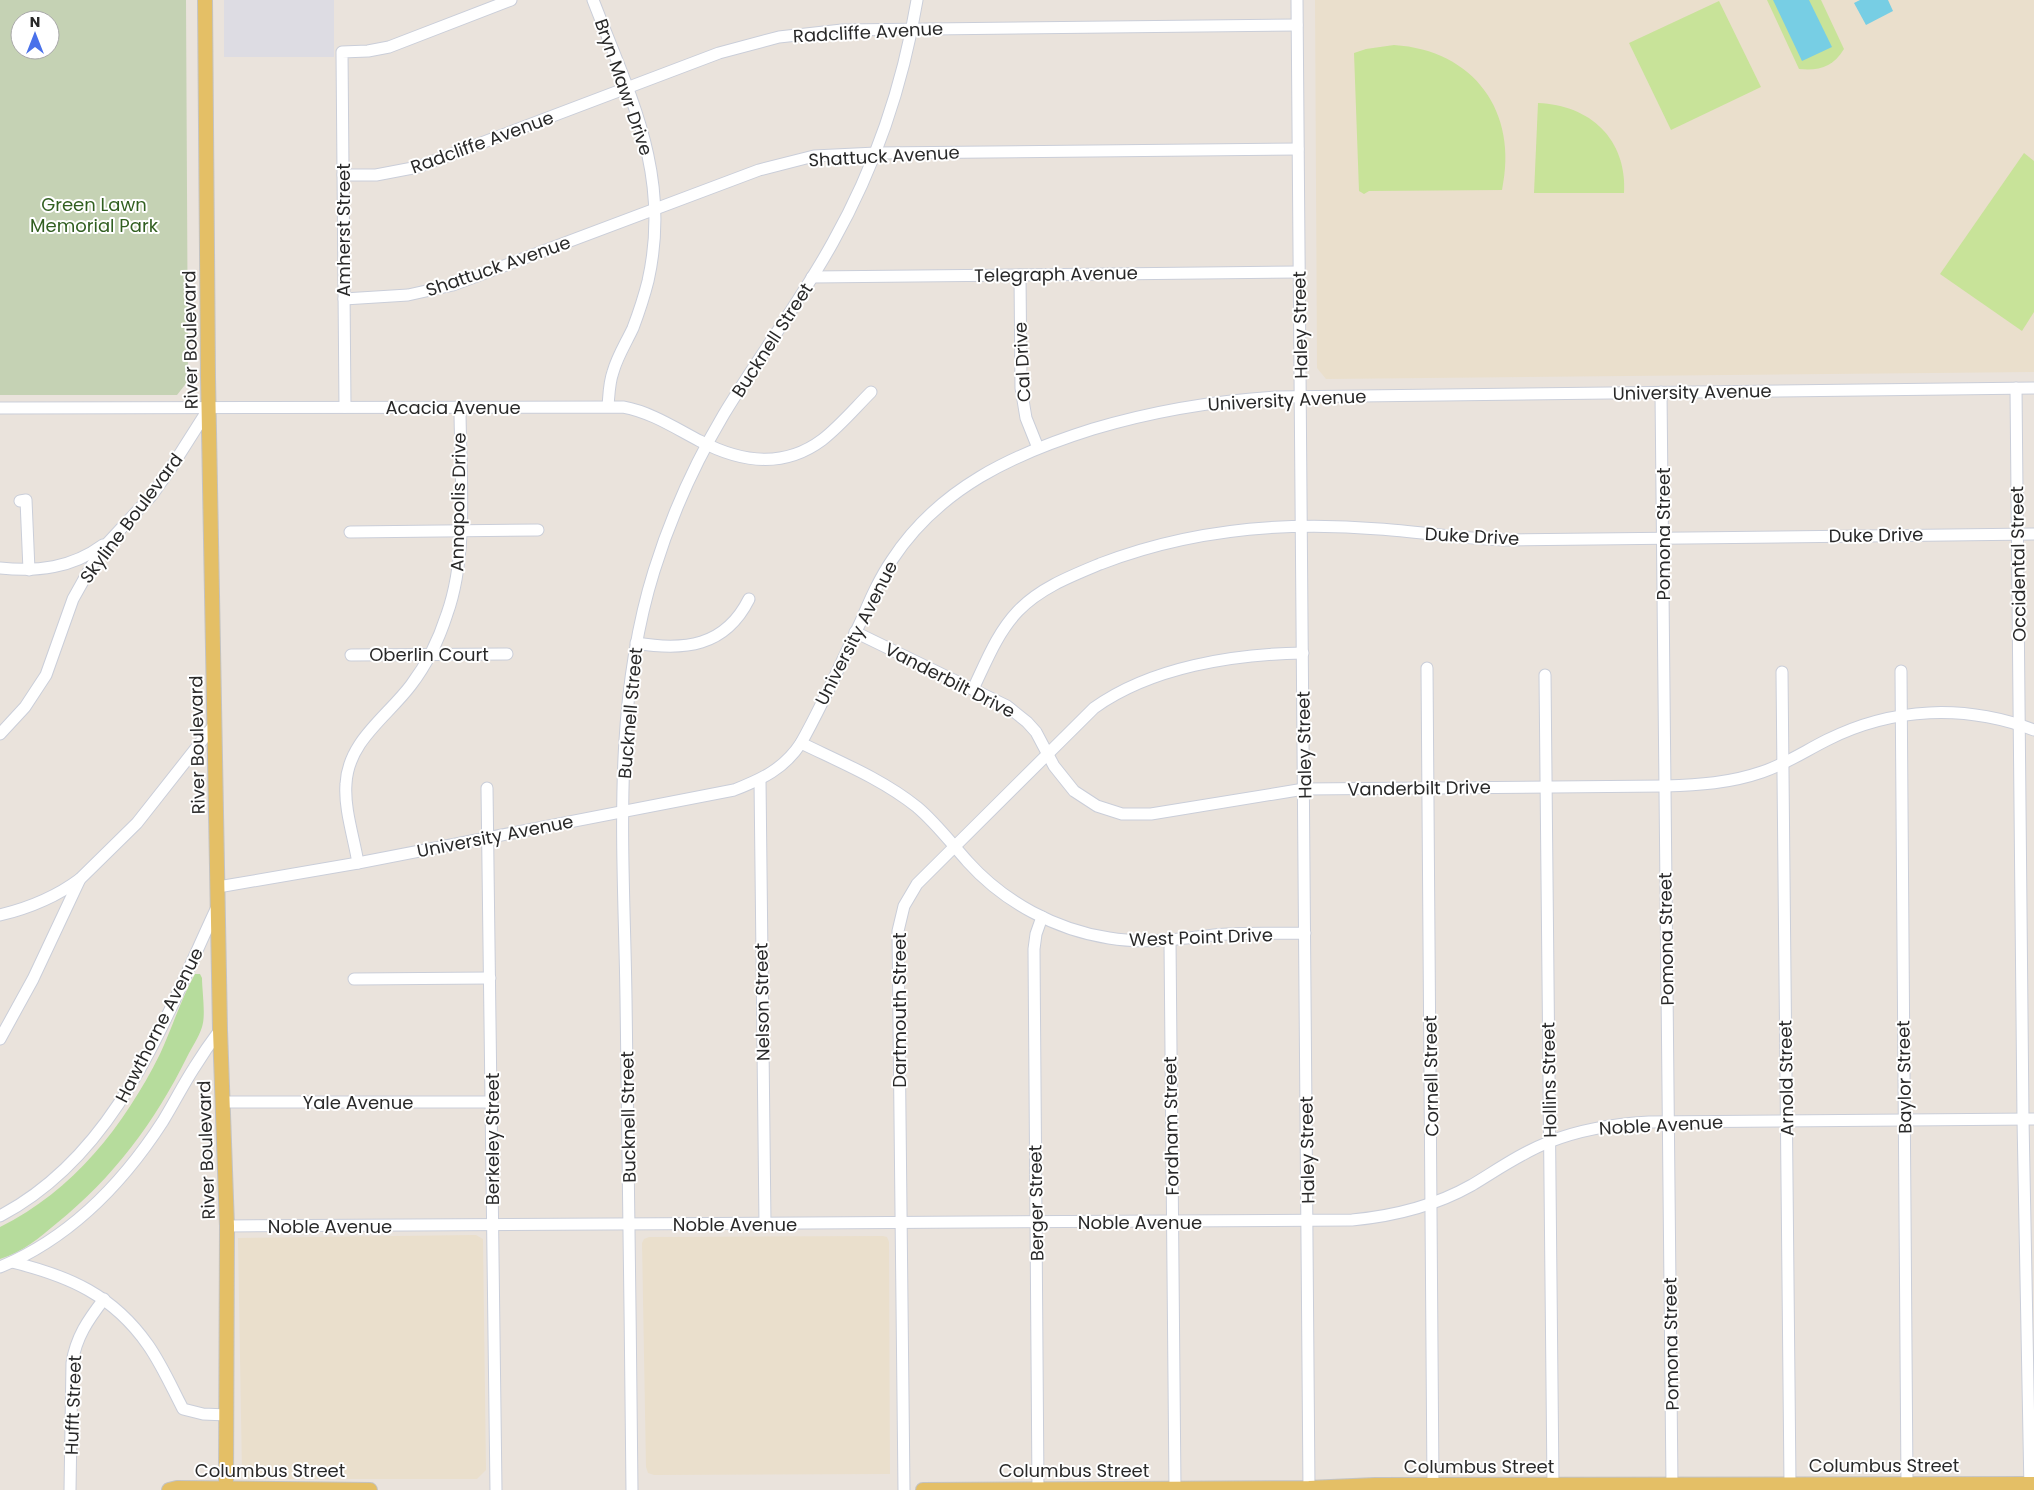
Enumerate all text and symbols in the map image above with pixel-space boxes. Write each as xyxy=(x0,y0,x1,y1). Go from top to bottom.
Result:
north arrow xyxy=(10,10,60,60)
text: N xyxy=(30,12,40,32)
street label: Bryn Mawr Drive xyxy=(589,15,659,159)
street label: Radcliffe Avenue xyxy=(792,16,944,48)
street label: Radcliffe Avenue xyxy=(407,105,557,179)
street label: Shattuck Avenue xyxy=(808,140,960,172)
street label: Amherst Street xyxy=(331,163,356,297)
park label: Green Lawn Memorial Park xyxy=(30,192,159,238)
street label: Shattuck Avenue xyxy=(422,230,574,302)
street label: Telegraph Avenue xyxy=(974,260,1138,288)
street label: River Boulevard xyxy=(176,270,204,410)
street label: Haley Street xyxy=(1287,271,1313,379)
street label: Bucknell Street xyxy=(726,278,818,402)
street label: Cal Drive xyxy=(1007,321,1037,403)
street label: University Avenue xyxy=(1612,378,1772,406)
street label: University Avenue xyxy=(1207,383,1367,417)
street label: Acacia Avenue xyxy=(385,395,521,420)
street label: Annapolis Drive xyxy=(444,432,472,572)
street label: Skyline Boulevard xyxy=(74,448,188,588)
street label: Pomona Street xyxy=(1651,467,1676,601)
street label: Occidental Street xyxy=(2004,486,2032,642)
street label: Duke Drive xyxy=(1424,521,1520,551)
street label: Duke Drive xyxy=(1828,522,1924,548)
street label: University Avenue xyxy=(809,556,903,710)
street label: Vanderbilt Drive xyxy=(880,636,1020,724)
street label: Oberlin Court xyxy=(369,642,489,667)
street label: Bucknell Street xyxy=(612,646,648,780)
street label: River Boulevard xyxy=(183,675,211,815)
street label: Haley Street xyxy=(1291,691,1317,799)
street label: Vanderbilt Drive xyxy=(1347,774,1491,802)
street label: University Avenue xyxy=(415,809,575,863)
street label: Pomona Street xyxy=(1652,872,1680,1006)
street label: West Point Drive xyxy=(1129,922,1273,952)
street label: Dartmouth Street xyxy=(887,932,912,1088)
street label: Hawthorne Avenue xyxy=(109,943,209,1107)
street label: Nelson Street xyxy=(748,943,776,1061)
street label: Cornell Street xyxy=(1417,1015,1445,1137)
street label: Arnold Street xyxy=(1772,1020,1800,1136)
street label: Baylor Street xyxy=(1891,1020,1917,1134)
street label: Hollins Street xyxy=(1535,1022,1563,1138)
street label: Bucknell Street xyxy=(614,1051,642,1183)
street label: Fordham Street xyxy=(1157,1056,1185,1196)
street label: Berkeley Street xyxy=(480,1073,505,1205)
street label: River Boulevard xyxy=(191,1080,221,1220)
street label: Yale Avenue xyxy=(303,1090,413,1115)
street label: Haley Street xyxy=(1294,1096,1320,1204)
street label: Noble Avenue xyxy=(1598,1109,1724,1141)
street label: Berger Street xyxy=(1022,1145,1050,1261)
street label: Noble Avenue xyxy=(1078,1210,1202,1235)
street label: Noble Avenue xyxy=(673,1212,797,1237)
street label: Noble Avenue xyxy=(268,1214,392,1239)
street label: Pomona Street xyxy=(1657,1277,1685,1411)
street label: Hufft Street xyxy=(59,1355,87,1455)
street label: Columbus Street xyxy=(1809,1453,1959,1478)
street label: Columbus Street xyxy=(1404,1454,1554,1479)
street label: Columbus Street xyxy=(195,1458,345,1483)
street label: Columbus Street xyxy=(999,1458,1149,1483)

